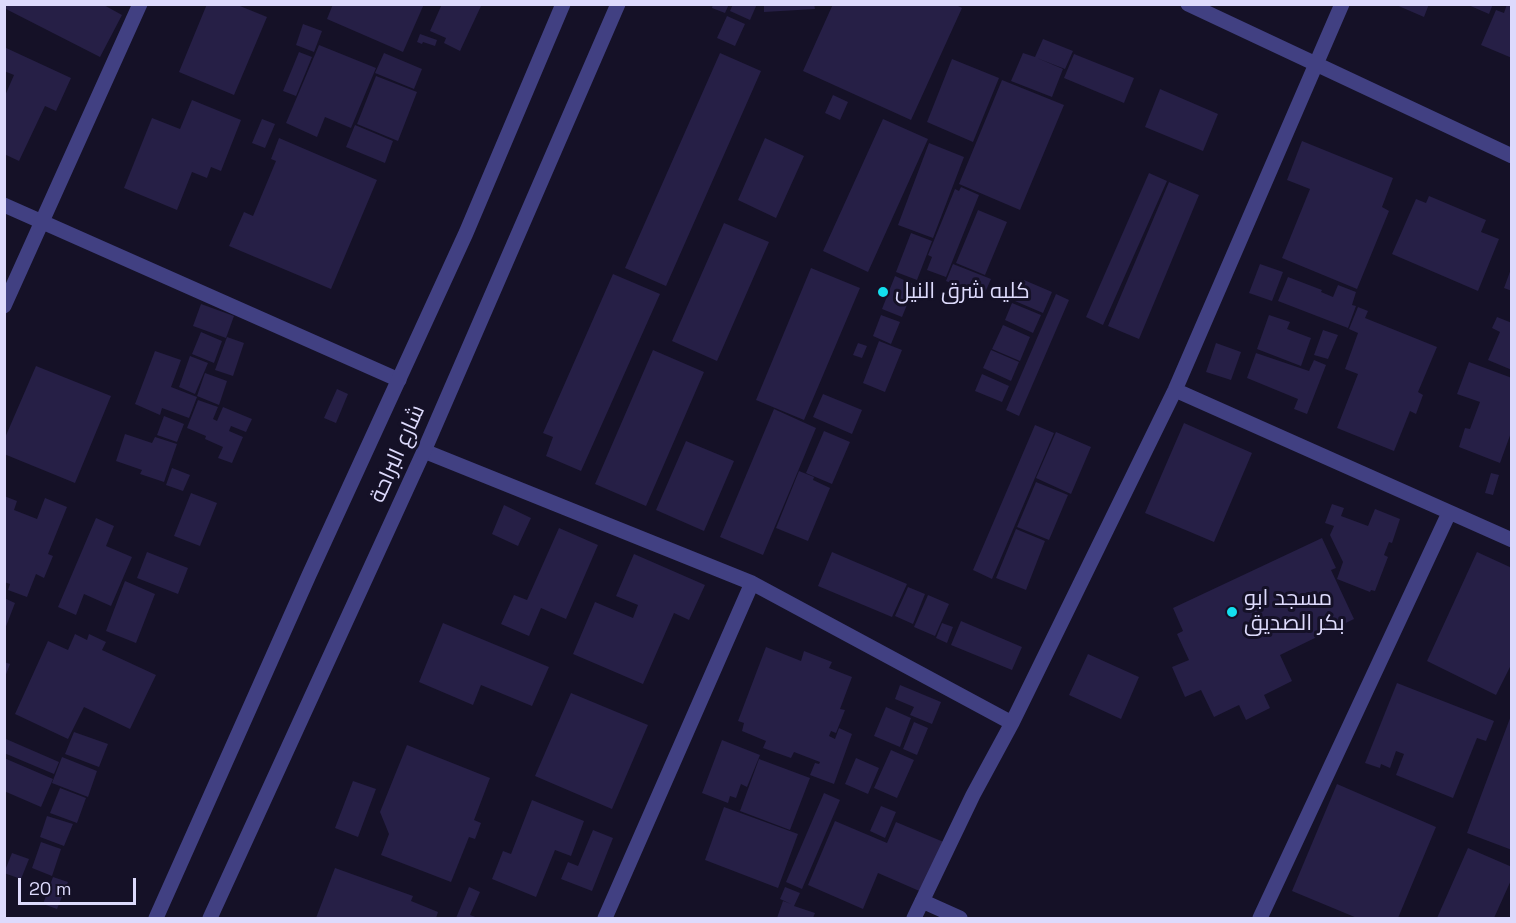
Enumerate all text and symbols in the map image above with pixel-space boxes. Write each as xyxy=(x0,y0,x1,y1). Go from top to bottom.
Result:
place label: كليه شرق النيل xyxy=(895,279,1030,305)
marker: كليه شرق النيل xyxy=(876,285,890,299)
street label: شارع البراحة xyxy=(365,401,431,507)
place label: مسجد ابو بكر الصديق xyxy=(1244,586,1345,638)
marker: مسجد ابو بكر الصديق xyxy=(1225,605,1239,619)
scale bar xyxy=(21,866,140,904)
text: 20 m xyxy=(29,877,72,900)

